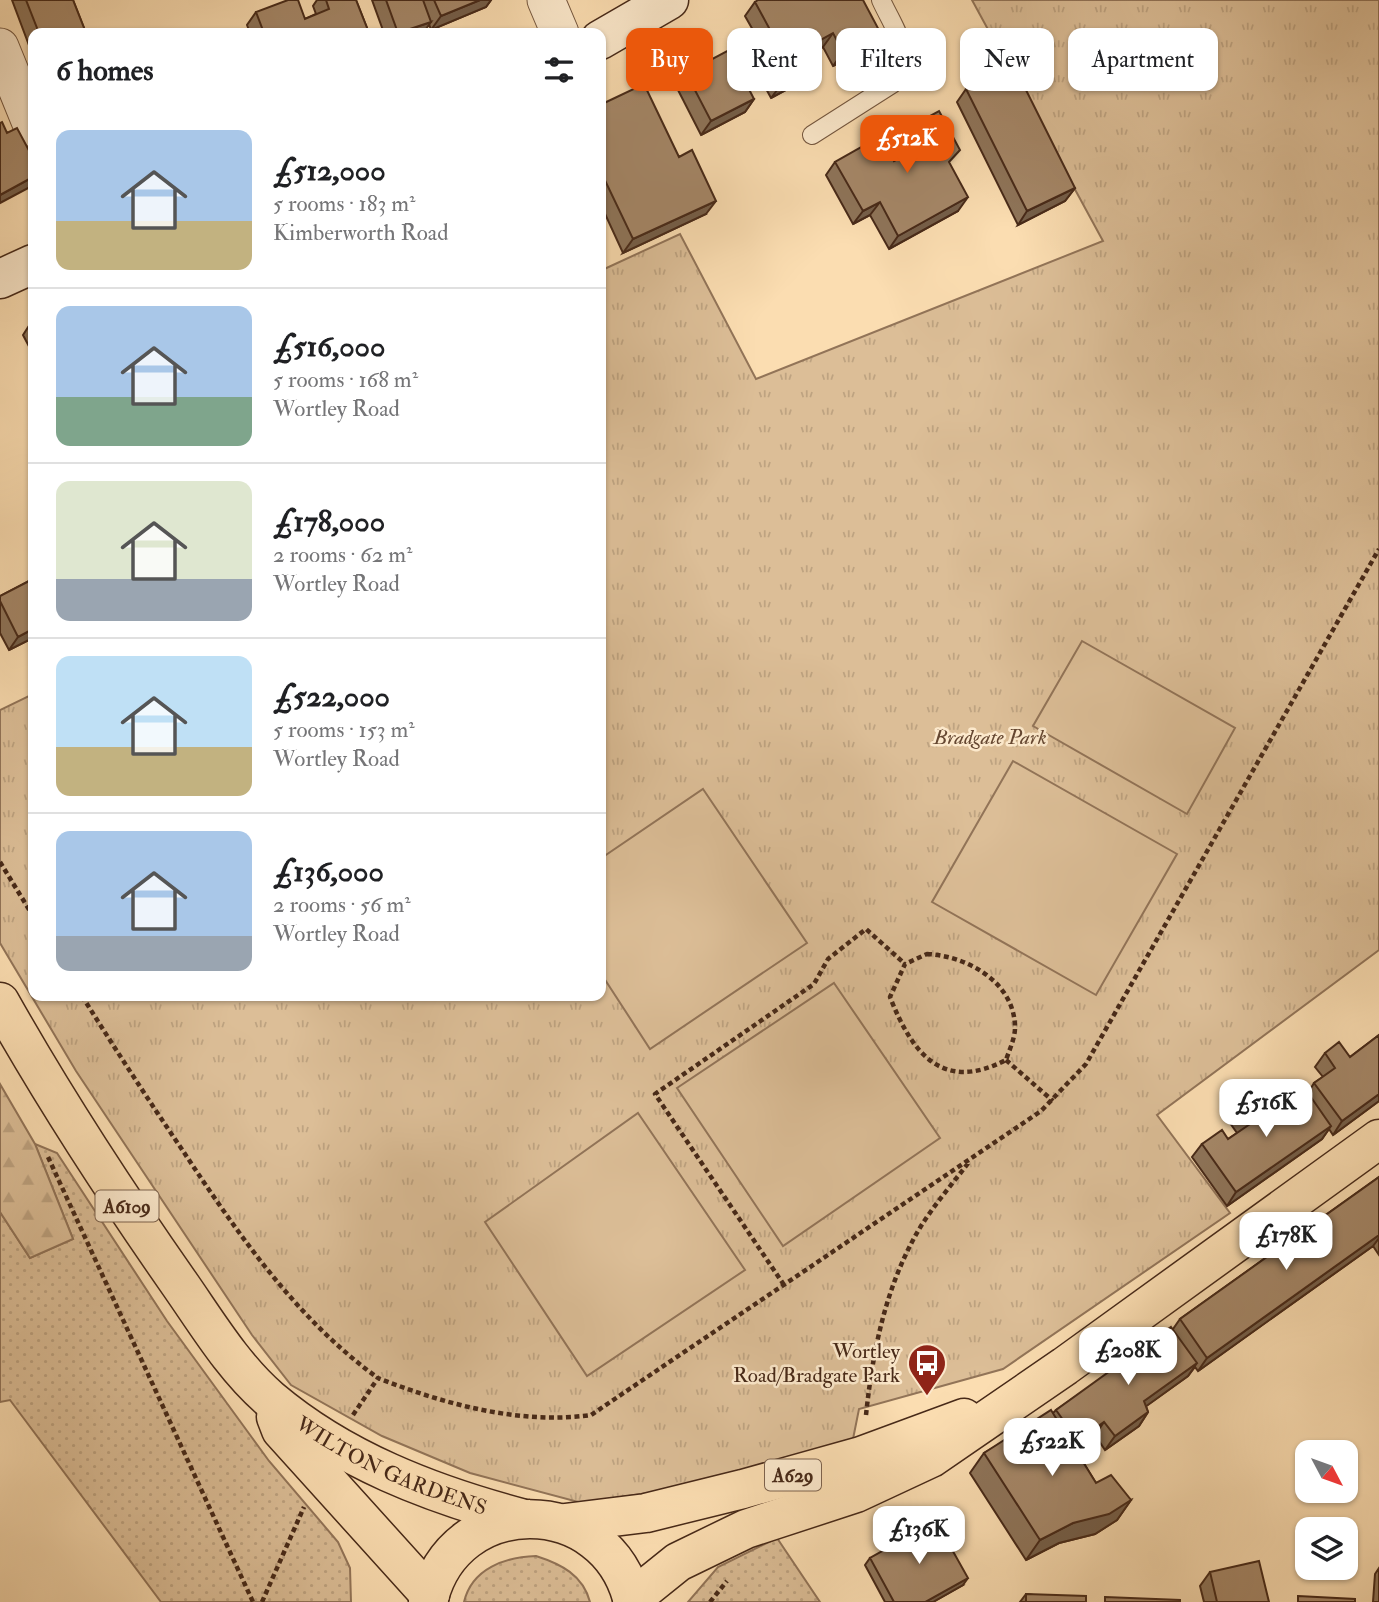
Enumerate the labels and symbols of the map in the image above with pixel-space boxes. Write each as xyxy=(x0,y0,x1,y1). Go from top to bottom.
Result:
pin: £512K xyxy=(858,116,956,175)
park label: Bradgate Park xyxy=(932,724,1047,751)
pin: £516K xyxy=(1217,1080,1315,1139)
road number: A6109 xyxy=(96,1190,158,1222)
pin: £178K xyxy=(1237,1212,1335,1272)
pin: £208K xyxy=(1079,1328,1177,1387)
place label: Wortley Road/Bradgate Park xyxy=(733,1338,901,1389)
bus stop icon: Wortley Road/Bradgate Park xyxy=(906,1342,948,1397)
street label: WILTON GARDENS xyxy=(290,1410,490,1522)
pin: £522K xyxy=(1003,1418,1101,1478)
north arrow xyxy=(1295,1440,1358,1503)
road number: A629 xyxy=(765,1460,821,1490)
pin: £136K xyxy=(870,1506,968,1566)

